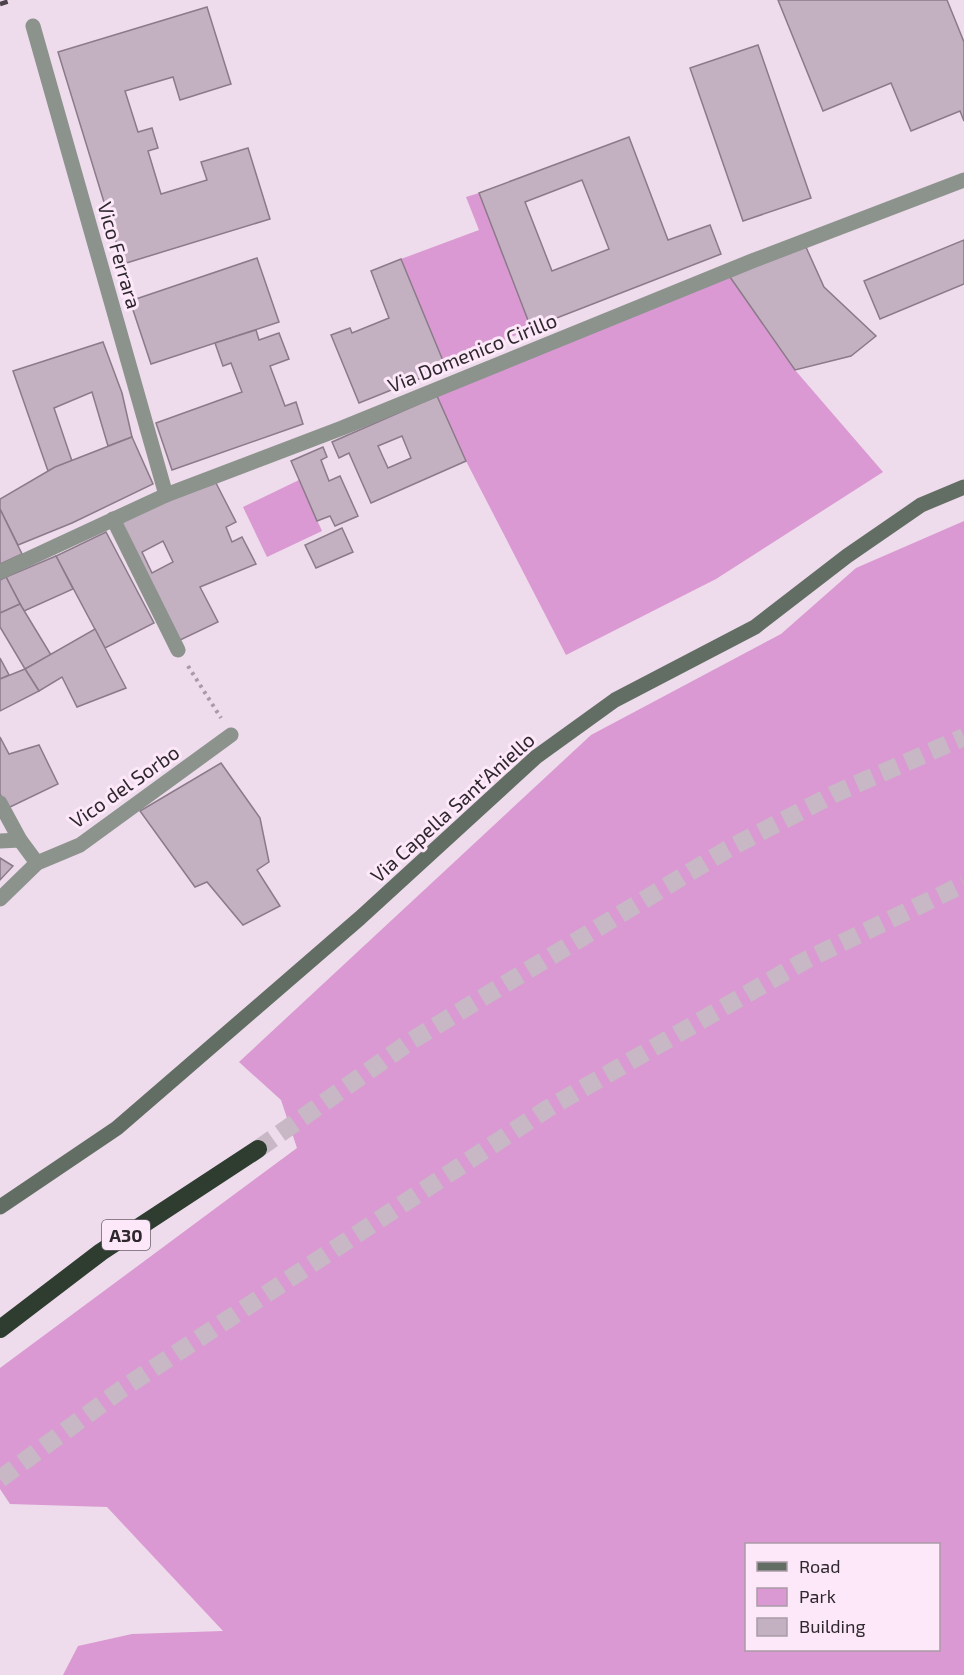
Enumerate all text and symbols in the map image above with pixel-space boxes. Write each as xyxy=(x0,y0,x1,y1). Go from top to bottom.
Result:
street label: Vico Ferrara xyxy=(93,199,147,311)
street label: Via Domenico Cirillo xyxy=(384,307,560,397)
street label: Via Capella Sant'Aniello xyxy=(365,727,539,887)
street label: Vico del Sorbo xyxy=(65,739,183,833)
road number: A30 xyxy=(102,1220,150,1250)
legend xyxy=(745,1543,940,1651)
text: Road xyxy=(799,1555,840,1577)
text: Park xyxy=(799,1585,836,1607)
text: Building xyxy=(799,1615,866,1637)

